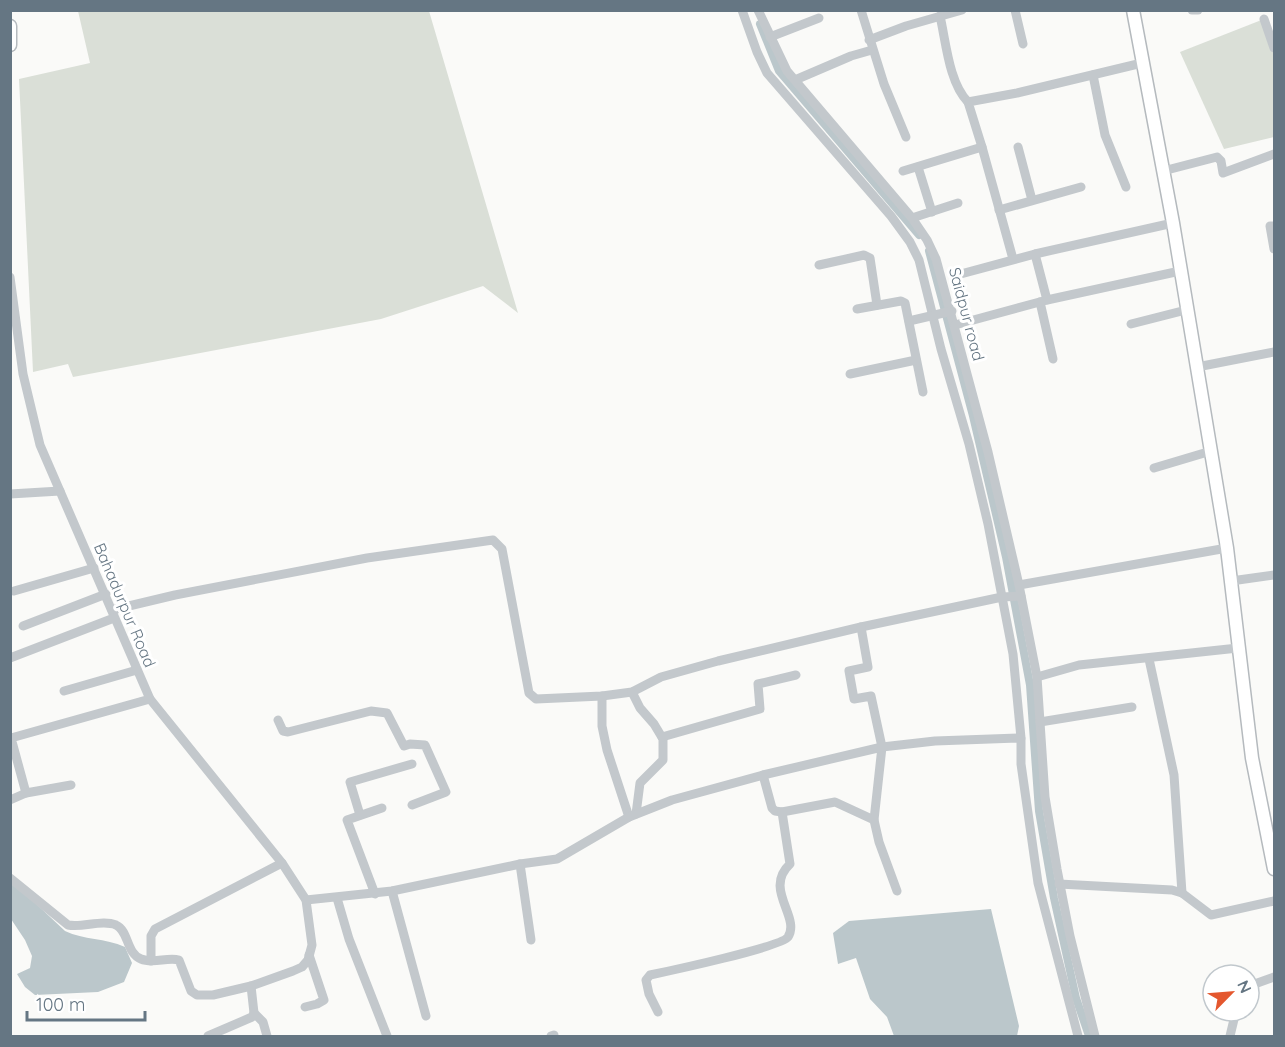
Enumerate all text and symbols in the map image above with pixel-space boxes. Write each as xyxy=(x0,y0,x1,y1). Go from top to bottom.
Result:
street label: Saidpur road xyxy=(945,265,989,363)
street label: Bahadurpur Road xyxy=(90,540,160,670)
north arrow xyxy=(1201,963,1261,1023)
text: N xyxy=(1233,977,1256,996)
scale bar xyxy=(27,984,146,1022)
text: 100 m xyxy=(36,993,85,1016)

